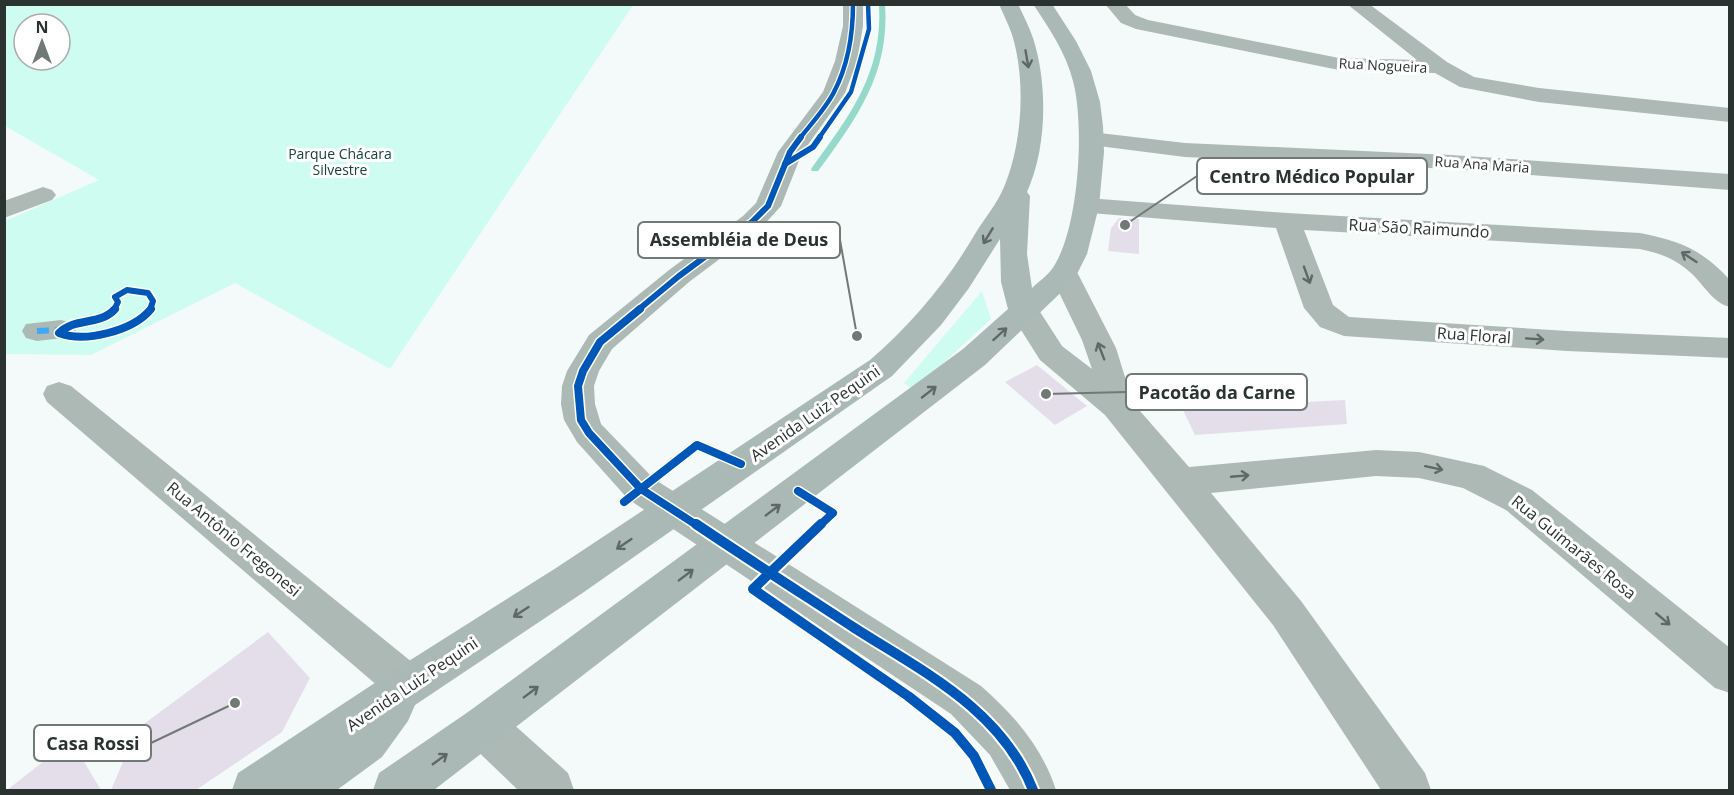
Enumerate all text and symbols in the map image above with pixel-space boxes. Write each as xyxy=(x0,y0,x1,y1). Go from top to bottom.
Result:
north arrow xyxy=(12,12,72,72)
text: N xyxy=(35,16,49,38)
one-way arrow xyxy=(1022,49,1033,69)
street label: Rua Nogueira xyxy=(1338,53,1428,77)
park label: Parque Chácara Silvestre xyxy=(288,144,392,179)
street label: Rua Ana Maria xyxy=(1434,151,1530,177)
callout: Centro Médico Popular xyxy=(1197,158,1427,194)
text: Centro Médico Popular xyxy=(1209,164,1415,188)
street label: Rua São Raimundo xyxy=(1348,213,1490,243)
callout: Assembléia de Deus xyxy=(638,222,840,258)
text: Assembléia de Deus xyxy=(650,227,828,251)
one-way arrow xyxy=(982,227,994,244)
one-way arrow xyxy=(1681,250,1698,262)
one-way arrow xyxy=(1302,266,1313,284)
street label: Rua Floral xyxy=(1436,321,1512,349)
one-way arrow xyxy=(992,327,1007,341)
one-way arrow xyxy=(1524,334,1544,345)
one-way arrow xyxy=(1095,342,1106,361)
street label: Avenida Luiz Pequini xyxy=(746,360,884,466)
callout: Pacotão da Carne xyxy=(1126,374,1307,410)
text: Pacotão da Carne xyxy=(1139,380,1296,404)
one-way arrow xyxy=(920,385,936,398)
one-way arrow xyxy=(1423,463,1443,474)
one-way arrow xyxy=(1229,470,1249,481)
street label: Rua Antônio Fregonesi xyxy=(163,477,305,601)
street label: Rua Guimarães Rosa xyxy=(1507,490,1641,604)
one-way arrow xyxy=(765,503,781,516)
one-way arrow xyxy=(617,538,633,550)
one-way arrow xyxy=(678,568,694,581)
one-way arrow xyxy=(513,606,530,618)
one-way arrow xyxy=(1655,612,1670,626)
street label: Avenida Luiz Pequini xyxy=(342,632,482,736)
one-way arrow xyxy=(522,686,538,698)
callout: Casa Rossi xyxy=(34,725,151,761)
text: Casa Rossi xyxy=(46,731,140,755)
one-way arrow xyxy=(432,753,448,765)

